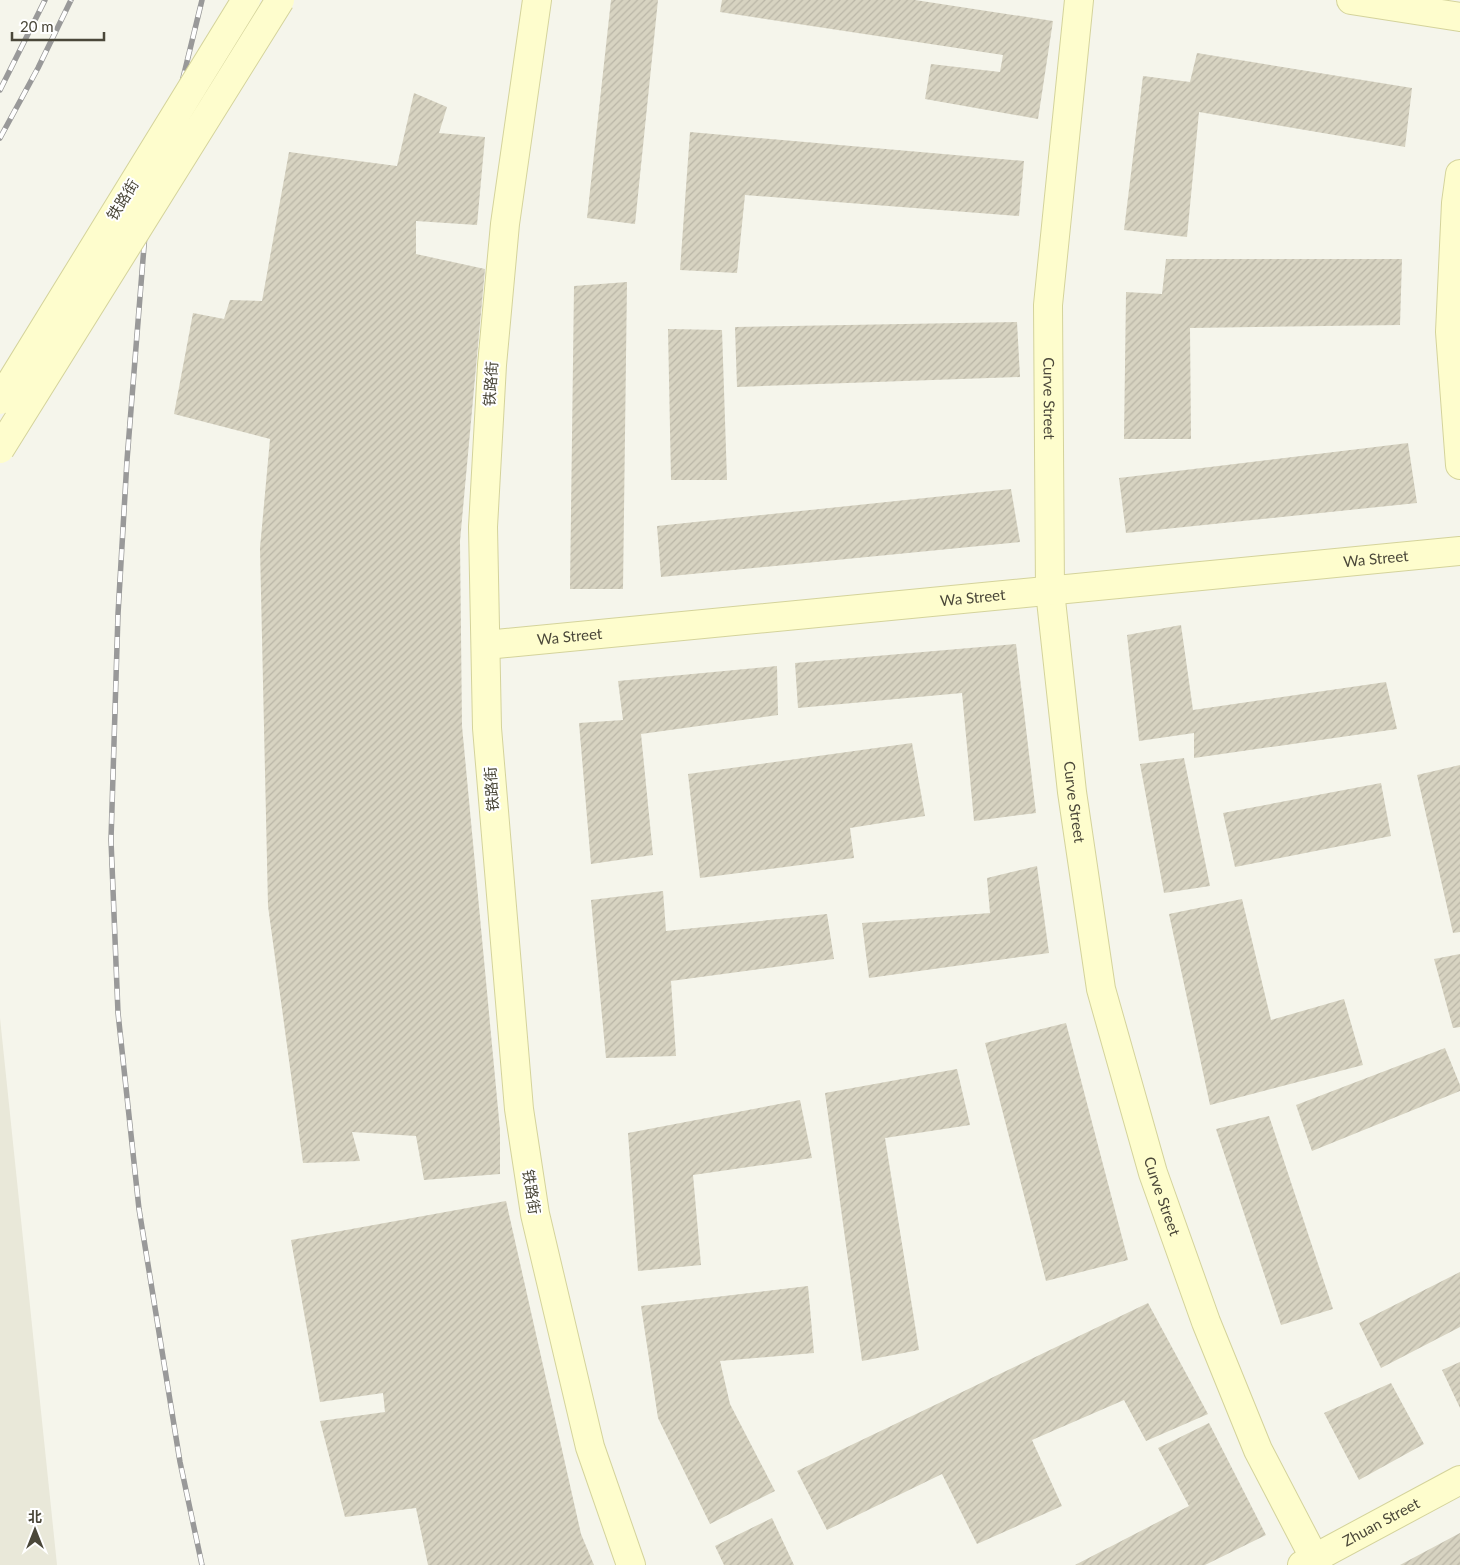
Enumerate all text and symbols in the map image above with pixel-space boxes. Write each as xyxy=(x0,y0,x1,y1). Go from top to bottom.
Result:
scale bar xyxy=(12,10,105,42)
text: 20 m xyxy=(20,17,54,35)
street label: 铁路街 xyxy=(103,176,142,223)
street label: Curve Street xyxy=(1040,357,1059,440)
street label: 铁路街 xyxy=(479,361,501,407)
street label: Wa Street xyxy=(1342,546,1410,570)
street label: Wa Street xyxy=(939,585,1007,609)
street label: Wa Street xyxy=(536,624,604,648)
street label: Curve Street xyxy=(1061,760,1089,845)
street label: 铁路街 xyxy=(480,766,502,812)
street label: Curve Street xyxy=(1141,1154,1185,1239)
street label: 铁路街 xyxy=(520,1168,544,1215)
street label: Zhuan Street xyxy=(1339,1493,1423,1550)
north arrow xyxy=(10,1505,60,1555)
text: 北 xyxy=(28,1508,42,1525)

